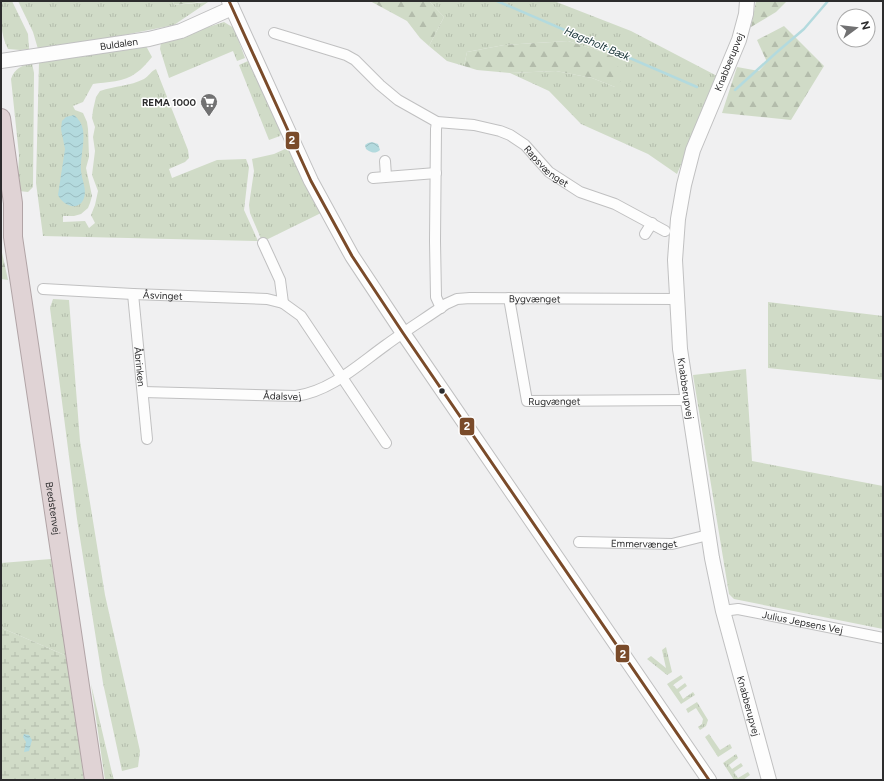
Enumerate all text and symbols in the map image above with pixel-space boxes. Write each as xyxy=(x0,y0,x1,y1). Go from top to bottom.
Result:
north arrow xyxy=(836,8,876,48)
text: N xyxy=(858,20,873,31)
water label: Høgsholt Bæk xyxy=(562,24,632,64)
street label: Knabberupvej xyxy=(711,31,747,93)
street label: Buldalen xyxy=(99,34,139,53)
supermarket icon: REMA 1000 xyxy=(199,92,219,117)
place label: REMA 1000 xyxy=(142,96,197,109)
line badge: 2 xyxy=(285,131,300,150)
text: 2 xyxy=(289,134,295,147)
street label: Rapsvænget xyxy=(521,142,572,190)
street label: Åsvinget xyxy=(143,288,183,302)
street label: Bygvænget xyxy=(509,292,561,305)
street label: Åbrinken xyxy=(132,346,148,387)
street label: Knabberupvej xyxy=(675,357,697,420)
unlabelled marker xyxy=(437,386,447,396)
street label: Ådalsvej xyxy=(263,389,302,403)
street label: Rugvænget xyxy=(528,394,581,407)
line badge: 2 xyxy=(459,417,475,436)
text: 2 xyxy=(464,420,470,433)
street label: Bredstenvej xyxy=(43,481,64,536)
street label: Emmervænget xyxy=(611,536,679,551)
street label: Julius Jepsens Vej xyxy=(761,607,844,636)
line badge: 2 xyxy=(615,644,630,663)
text: 2 xyxy=(620,648,626,661)
street label: Knabberupvej xyxy=(734,674,763,738)

